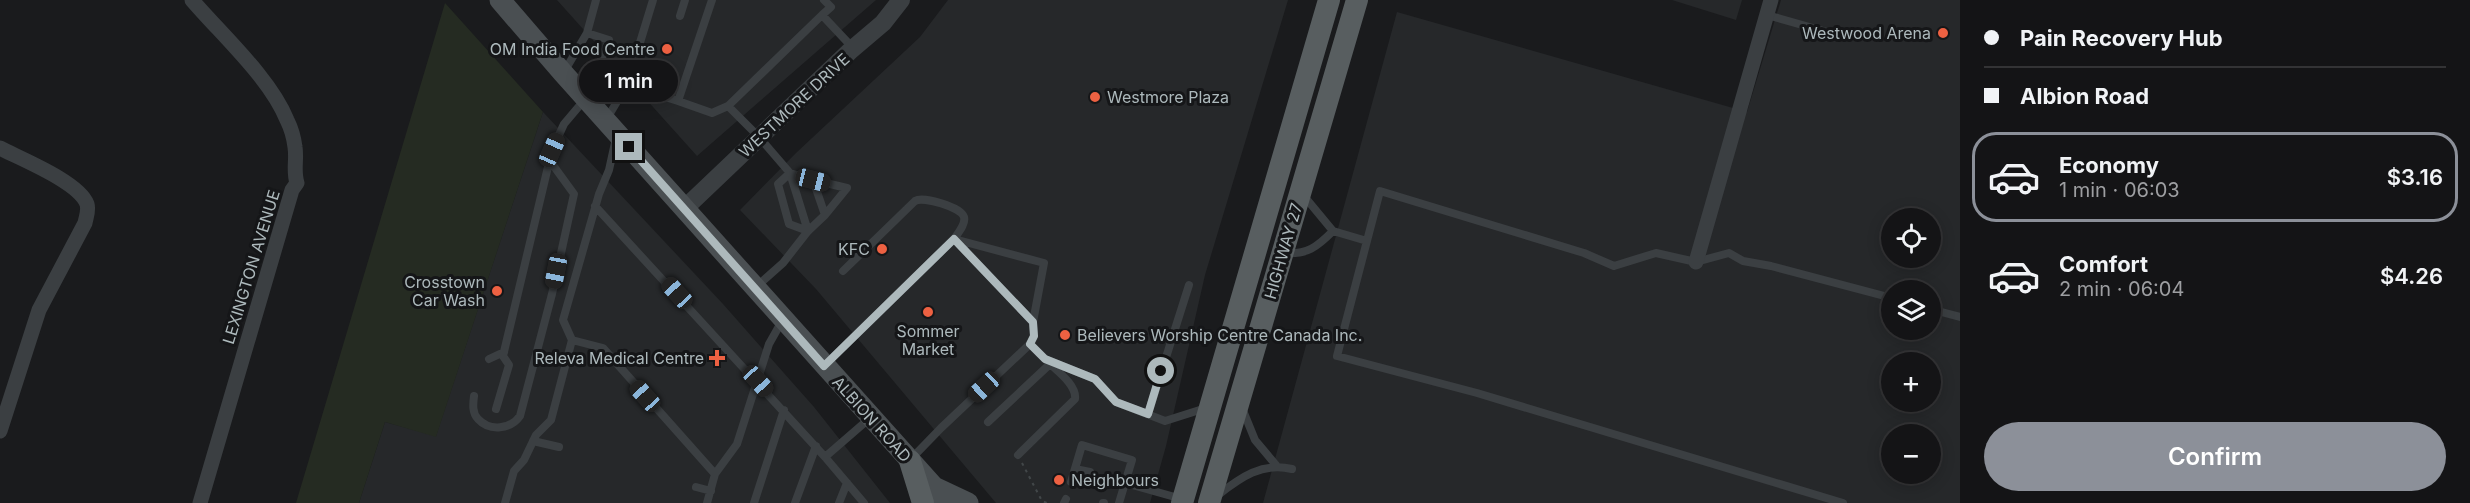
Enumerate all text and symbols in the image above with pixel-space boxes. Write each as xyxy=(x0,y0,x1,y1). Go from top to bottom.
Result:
place label: Westwood Arena xyxy=(1802,23,1931,43)
text: Pain Recovery Hub xyxy=(2020,25,2223,51)
marker: Westwood Arena xyxy=(1936,26,1950,40)
place label: OM India Food Centre xyxy=(490,39,655,59)
marker: OM India Food Centre xyxy=(660,42,674,56)
street label: WESTMORE DRIVE xyxy=(735,49,853,161)
callout: 1 min xyxy=(580,60,678,102)
text: 1 min xyxy=(604,69,653,93)
text: Albion Road xyxy=(2020,83,2149,109)
place label: Westmore Plaza xyxy=(1107,87,1229,107)
marker: Westmore Plaza xyxy=(1088,90,1102,104)
car xyxy=(536,130,568,170)
route end xyxy=(615,133,642,160)
icon: car xyxy=(1987,150,2041,204)
text: Economy xyxy=(2059,152,2159,178)
text: $3.16 xyxy=(2387,164,2443,190)
car xyxy=(793,167,833,193)
text: 1 min · 06:03 xyxy=(2059,178,2180,202)
street label: LEXINGTON AVENUE xyxy=(218,187,284,347)
street label: HIGHWAY 27 xyxy=(1260,201,1306,301)
map controls xyxy=(1881,208,1941,484)
button: locate xyxy=(1881,208,1941,268)
place label: KFC xyxy=(838,239,870,259)
marker: KFC xyxy=(875,242,889,256)
icon: car xyxy=(1987,249,2041,303)
text: Comfort xyxy=(2059,251,2148,277)
car xyxy=(544,252,568,290)
text: $4.26 xyxy=(2380,263,2443,289)
place label: Crosstown Car Wash xyxy=(404,272,485,310)
car xyxy=(658,274,696,312)
text: 2 min · 06:04 xyxy=(2059,277,2184,301)
button: layers xyxy=(1881,280,1941,340)
marker: Crosstown Car Wash xyxy=(490,284,504,298)
marker: Sommer Market xyxy=(921,305,935,319)
place label: Sommer Market xyxy=(896,321,960,359)
place label: Believers Worship Centre Canada Inc. xyxy=(1077,325,1362,345)
marker: Believers Worship Centre Canada Inc. xyxy=(1058,328,1072,342)
place label: Releva Medical Centre xyxy=(534,348,704,368)
marker: Releva Medical Centre xyxy=(708,349,726,367)
button: + xyxy=(1881,352,1941,412)
route start xyxy=(1147,357,1174,384)
car xyxy=(739,362,777,400)
car xyxy=(965,368,1003,406)
street label: ALBION ROAD xyxy=(828,372,916,466)
car xyxy=(626,377,664,415)
button: Confirm xyxy=(1984,422,2446,491)
button: − xyxy=(1881,424,1941,484)
place label: Neighbours xyxy=(1071,470,1159,490)
marker: Neighbours xyxy=(1052,473,1066,487)

